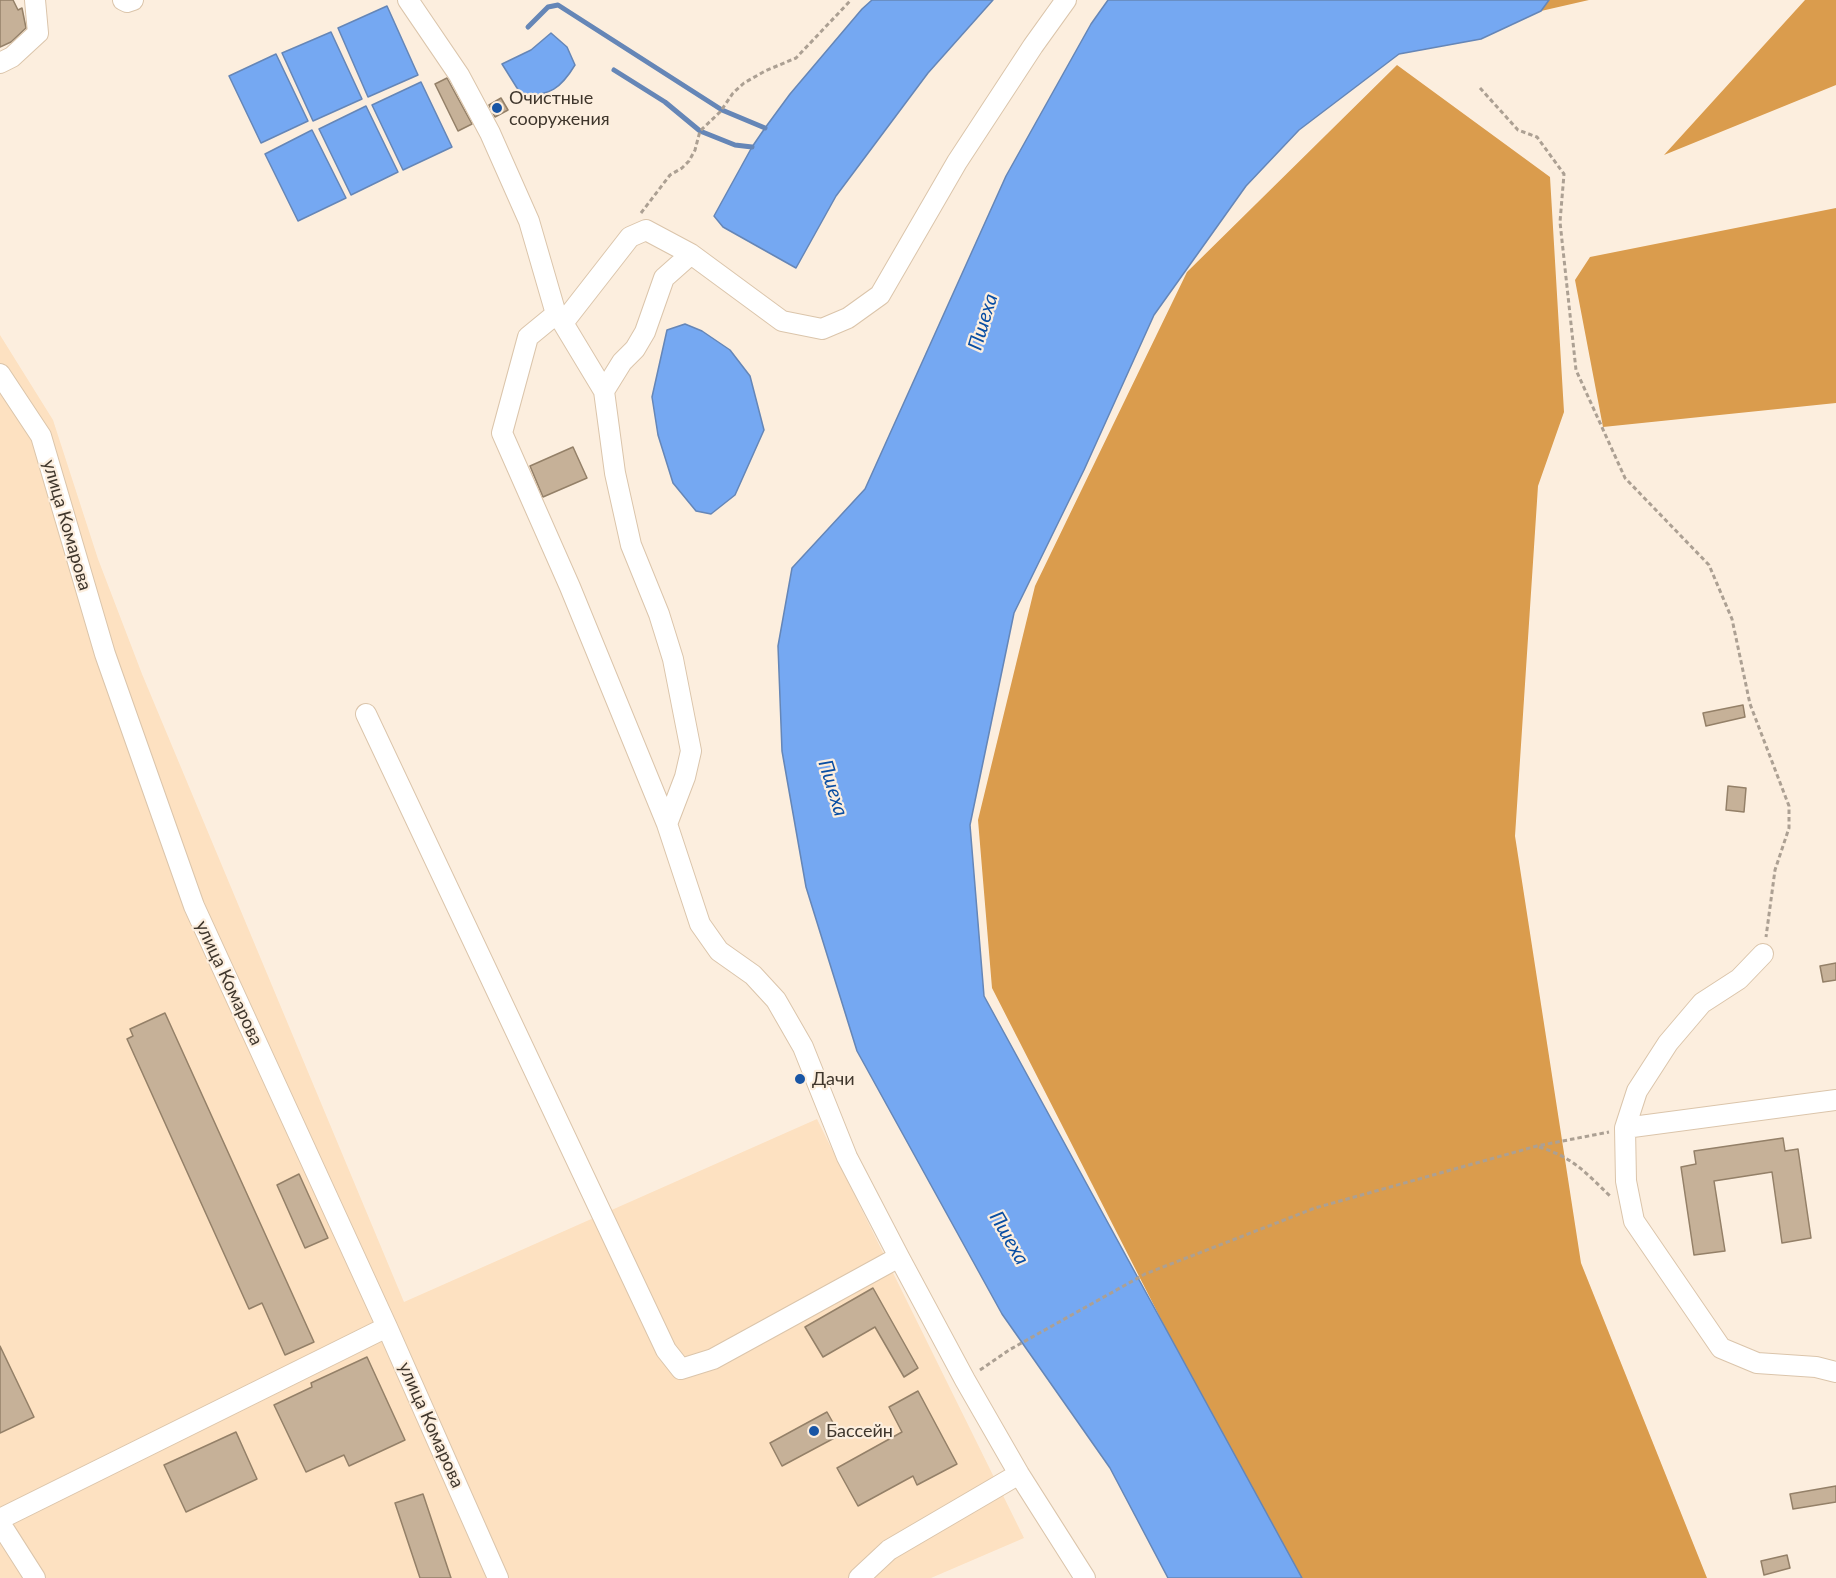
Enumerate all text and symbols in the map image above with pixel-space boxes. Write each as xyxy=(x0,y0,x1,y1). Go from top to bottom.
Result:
place label: Очистные сооружения xyxy=(509,87,610,130)
marker: Очистные сооружения xyxy=(490,101,504,115)
water label: Пшеха xyxy=(963,291,1003,353)
street label: улица Комарова xyxy=(38,457,96,593)
water label: Пшеха xyxy=(813,757,853,819)
street label: улица Комарова xyxy=(191,917,267,1049)
place label: Дачи xyxy=(812,1068,855,1090)
marker: Дачи xyxy=(793,1072,807,1086)
water label: Пшеха xyxy=(984,1207,1034,1269)
street label: улица Комарова xyxy=(394,1359,468,1491)
place label: Бассейн xyxy=(826,1420,893,1442)
marker: Бассейн xyxy=(807,1424,821,1438)

